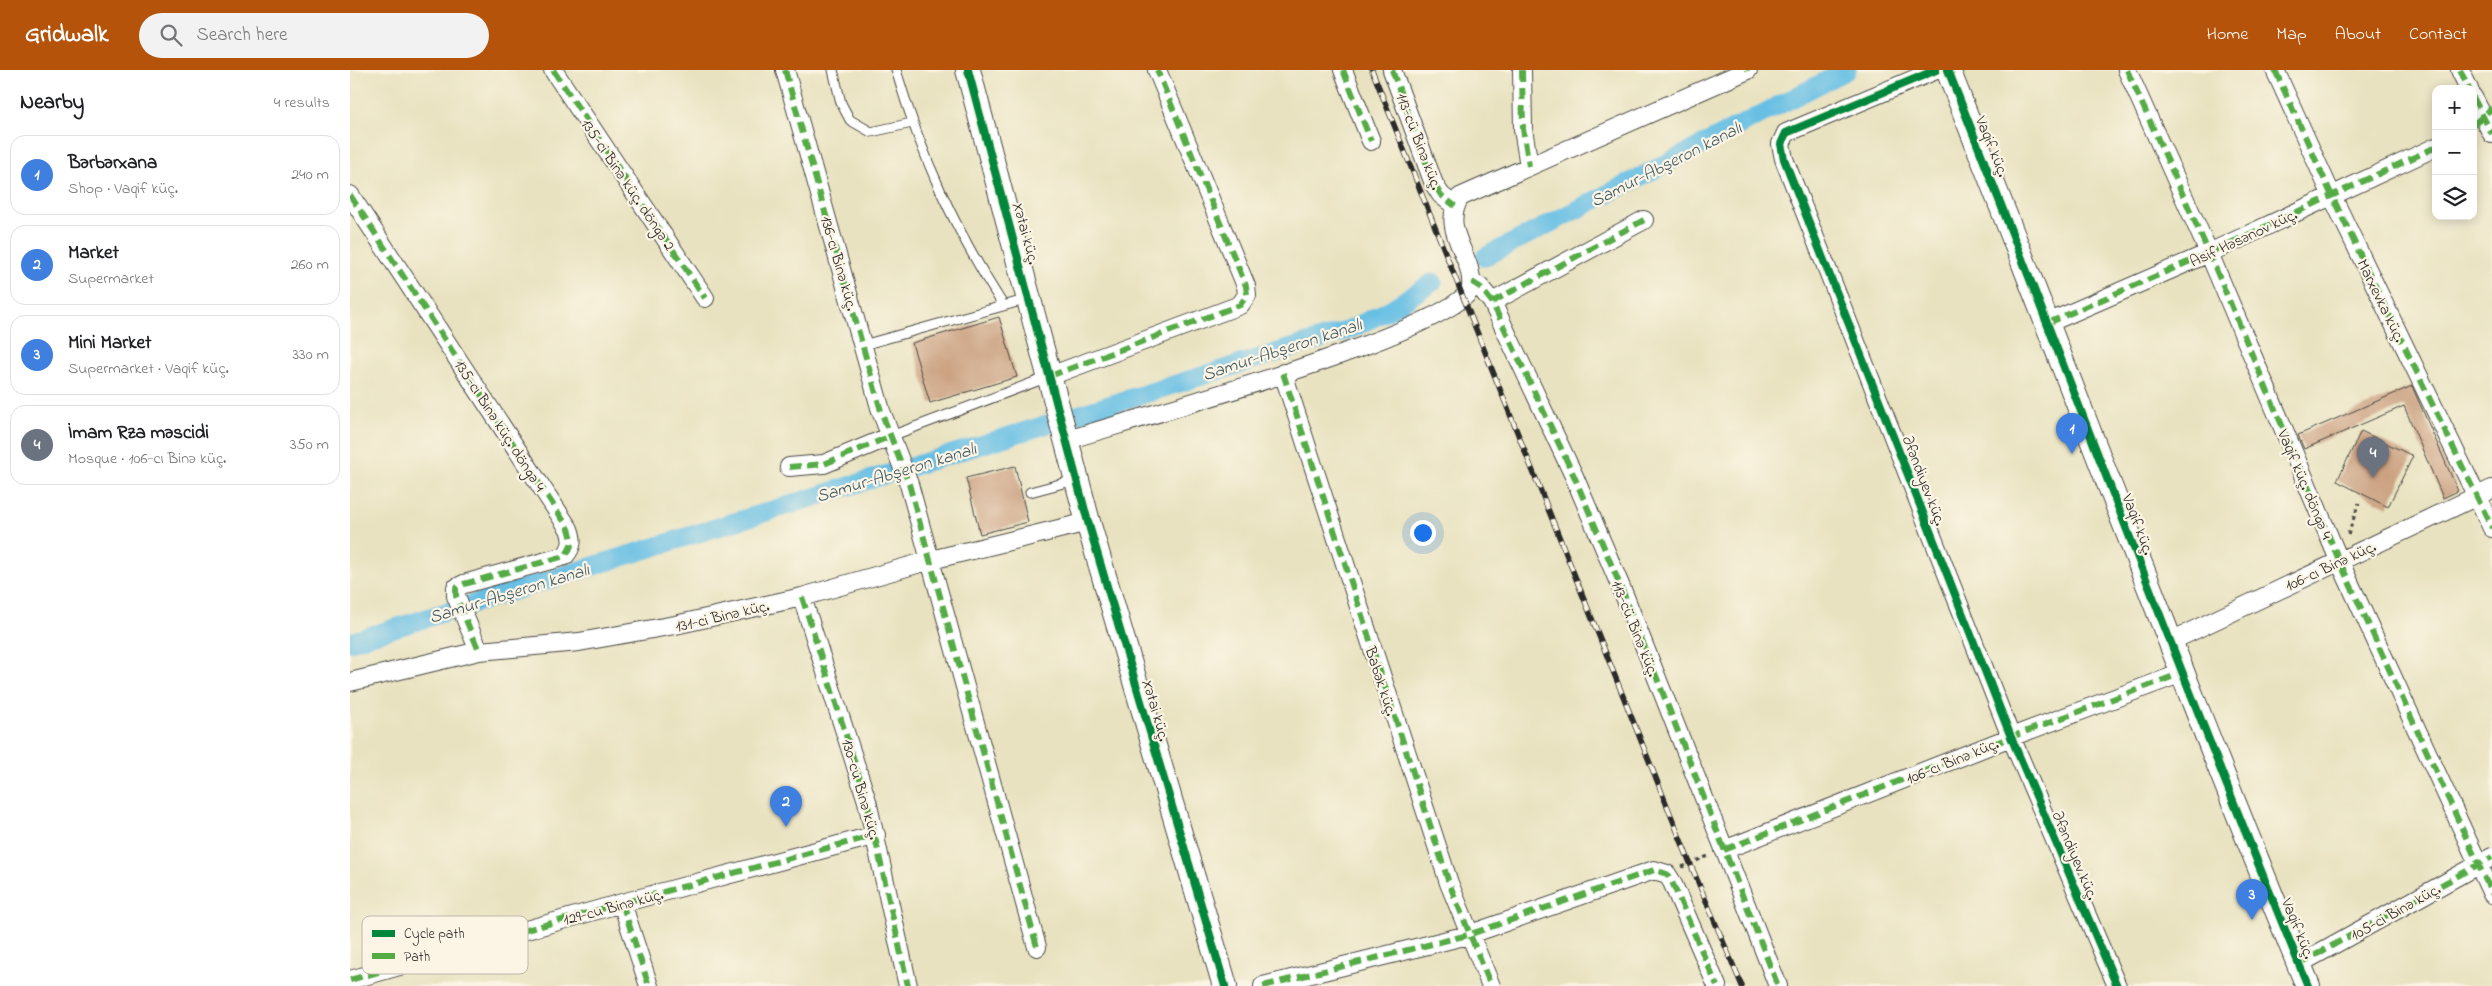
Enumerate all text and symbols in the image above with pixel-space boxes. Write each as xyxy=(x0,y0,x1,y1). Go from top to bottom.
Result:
search box xyxy=(139,13,489,58)
text: Gridwalk xyxy=(25,18,109,53)
icon: search xyxy=(157,21,185,49)
text: Search here xyxy=(197,22,288,49)
text: Home xyxy=(2207,22,2248,48)
text: Map xyxy=(2276,22,2307,48)
text: About xyxy=(2335,22,2381,48)
text: Contact xyxy=(2409,22,2467,48)
map controls xyxy=(2432,85,2477,220)
button: + xyxy=(2432,85,2477,130)
text: Nearby xyxy=(20,88,84,118)
street label: 113-cü Binə küç. xyxy=(1389,90,1448,194)
text: 4 results xyxy=(274,91,330,115)
street label: Vaqif küç. xyxy=(1968,112,2014,181)
street label: 135-ci Binə küç. döngə 2 xyxy=(574,114,681,256)
water label: Samur-Abşeron kanalı xyxy=(1587,116,1748,215)
button: − xyxy=(2432,130,2477,175)
text: Bərbərxana xyxy=(68,150,157,177)
text: 1 xyxy=(34,163,40,187)
text: 240 m xyxy=(291,163,329,187)
button: layers xyxy=(2432,175,2477,220)
text: Shop · Vaqif küç. xyxy=(68,177,178,201)
street label: Xətai küç. xyxy=(1005,200,1045,267)
street label: Asif Həsənov küç. xyxy=(2186,203,2302,274)
street label: 136-cı Binə küç. xyxy=(813,213,863,314)
text: Market xyxy=(68,240,119,267)
text: 2 xyxy=(33,253,41,277)
text: 260 m xyxy=(291,253,329,277)
street label: Marxevka küç. xyxy=(2350,255,2411,347)
text: Supermarket xyxy=(68,267,154,291)
water label: Samur-Abşeron kanalı xyxy=(1199,313,1366,389)
text: Mini Market xyxy=(68,330,151,357)
text: 3 xyxy=(34,343,40,367)
text: 330 m xyxy=(292,343,329,367)
street label: 135-ci Binə küç. döngə 4 xyxy=(447,355,551,497)
text: Supermarket · Vaqif küç. xyxy=(68,357,229,381)
pin: 1 xyxy=(2056,413,2088,454)
text: İmam Rza məscidi xyxy=(68,420,209,447)
street label: Vaqif küç. döngə 4 xyxy=(2270,425,2338,544)
street label: Əfəndiyev küç. xyxy=(1895,432,1951,529)
text: 4 xyxy=(34,433,40,457)
text: 350 m xyxy=(290,433,329,457)
water label: Samur-Abşeron kanalı xyxy=(813,437,981,511)
pin: 4 xyxy=(2357,437,2389,478)
text: Mosque · 106-cı Binə küç. xyxy=(68,447,226,471)
street label: Vaqif küç. xyxy=(2114,490,2160,559)
your location xyxy=(1410,520,1436,546)
street label: 106-cı Binə küç. xyxy=(2281,535,2380,598)
water label: Samur-Abşeron kanalı xyxy=(426,558,594,632)
street label: 113-cü Binə küç. xyxy=(1604,577,1664,680)
street label: 131-ci Binə küç. xyxy=(673,595,772,639)
street label: Babək küç. xyxy=(1357,643,1403,719)
street label: Xətai küç. xyxy=(1135,677,1175,744)
street label: 106-cı Binə küç. xyxy=(1903,732,2003,791)
street label: 130-cu Binə küç. xyxy=(834,736,886,843)
pin: 2 xyxy=(770,786,802,827)
street label: Əfəndiyev küç. xyxy=(2045,807,2104,904)
street label: 105-ci Binə küç. xyxy=(2346,878,2446,947)
pin: 3 xyxy=(2236,879,2268,920)
street label: 129-cu Binə küç. xyxy=(561,883,666,933)
street label: Vaqif küç. xyxy=(2274,894,2320,963)
legend xyxy=(362,916,528,974)
text: Cycle path xyxy=(404,924,465,946)
text: Path xyxy=(404,947,430,968)

